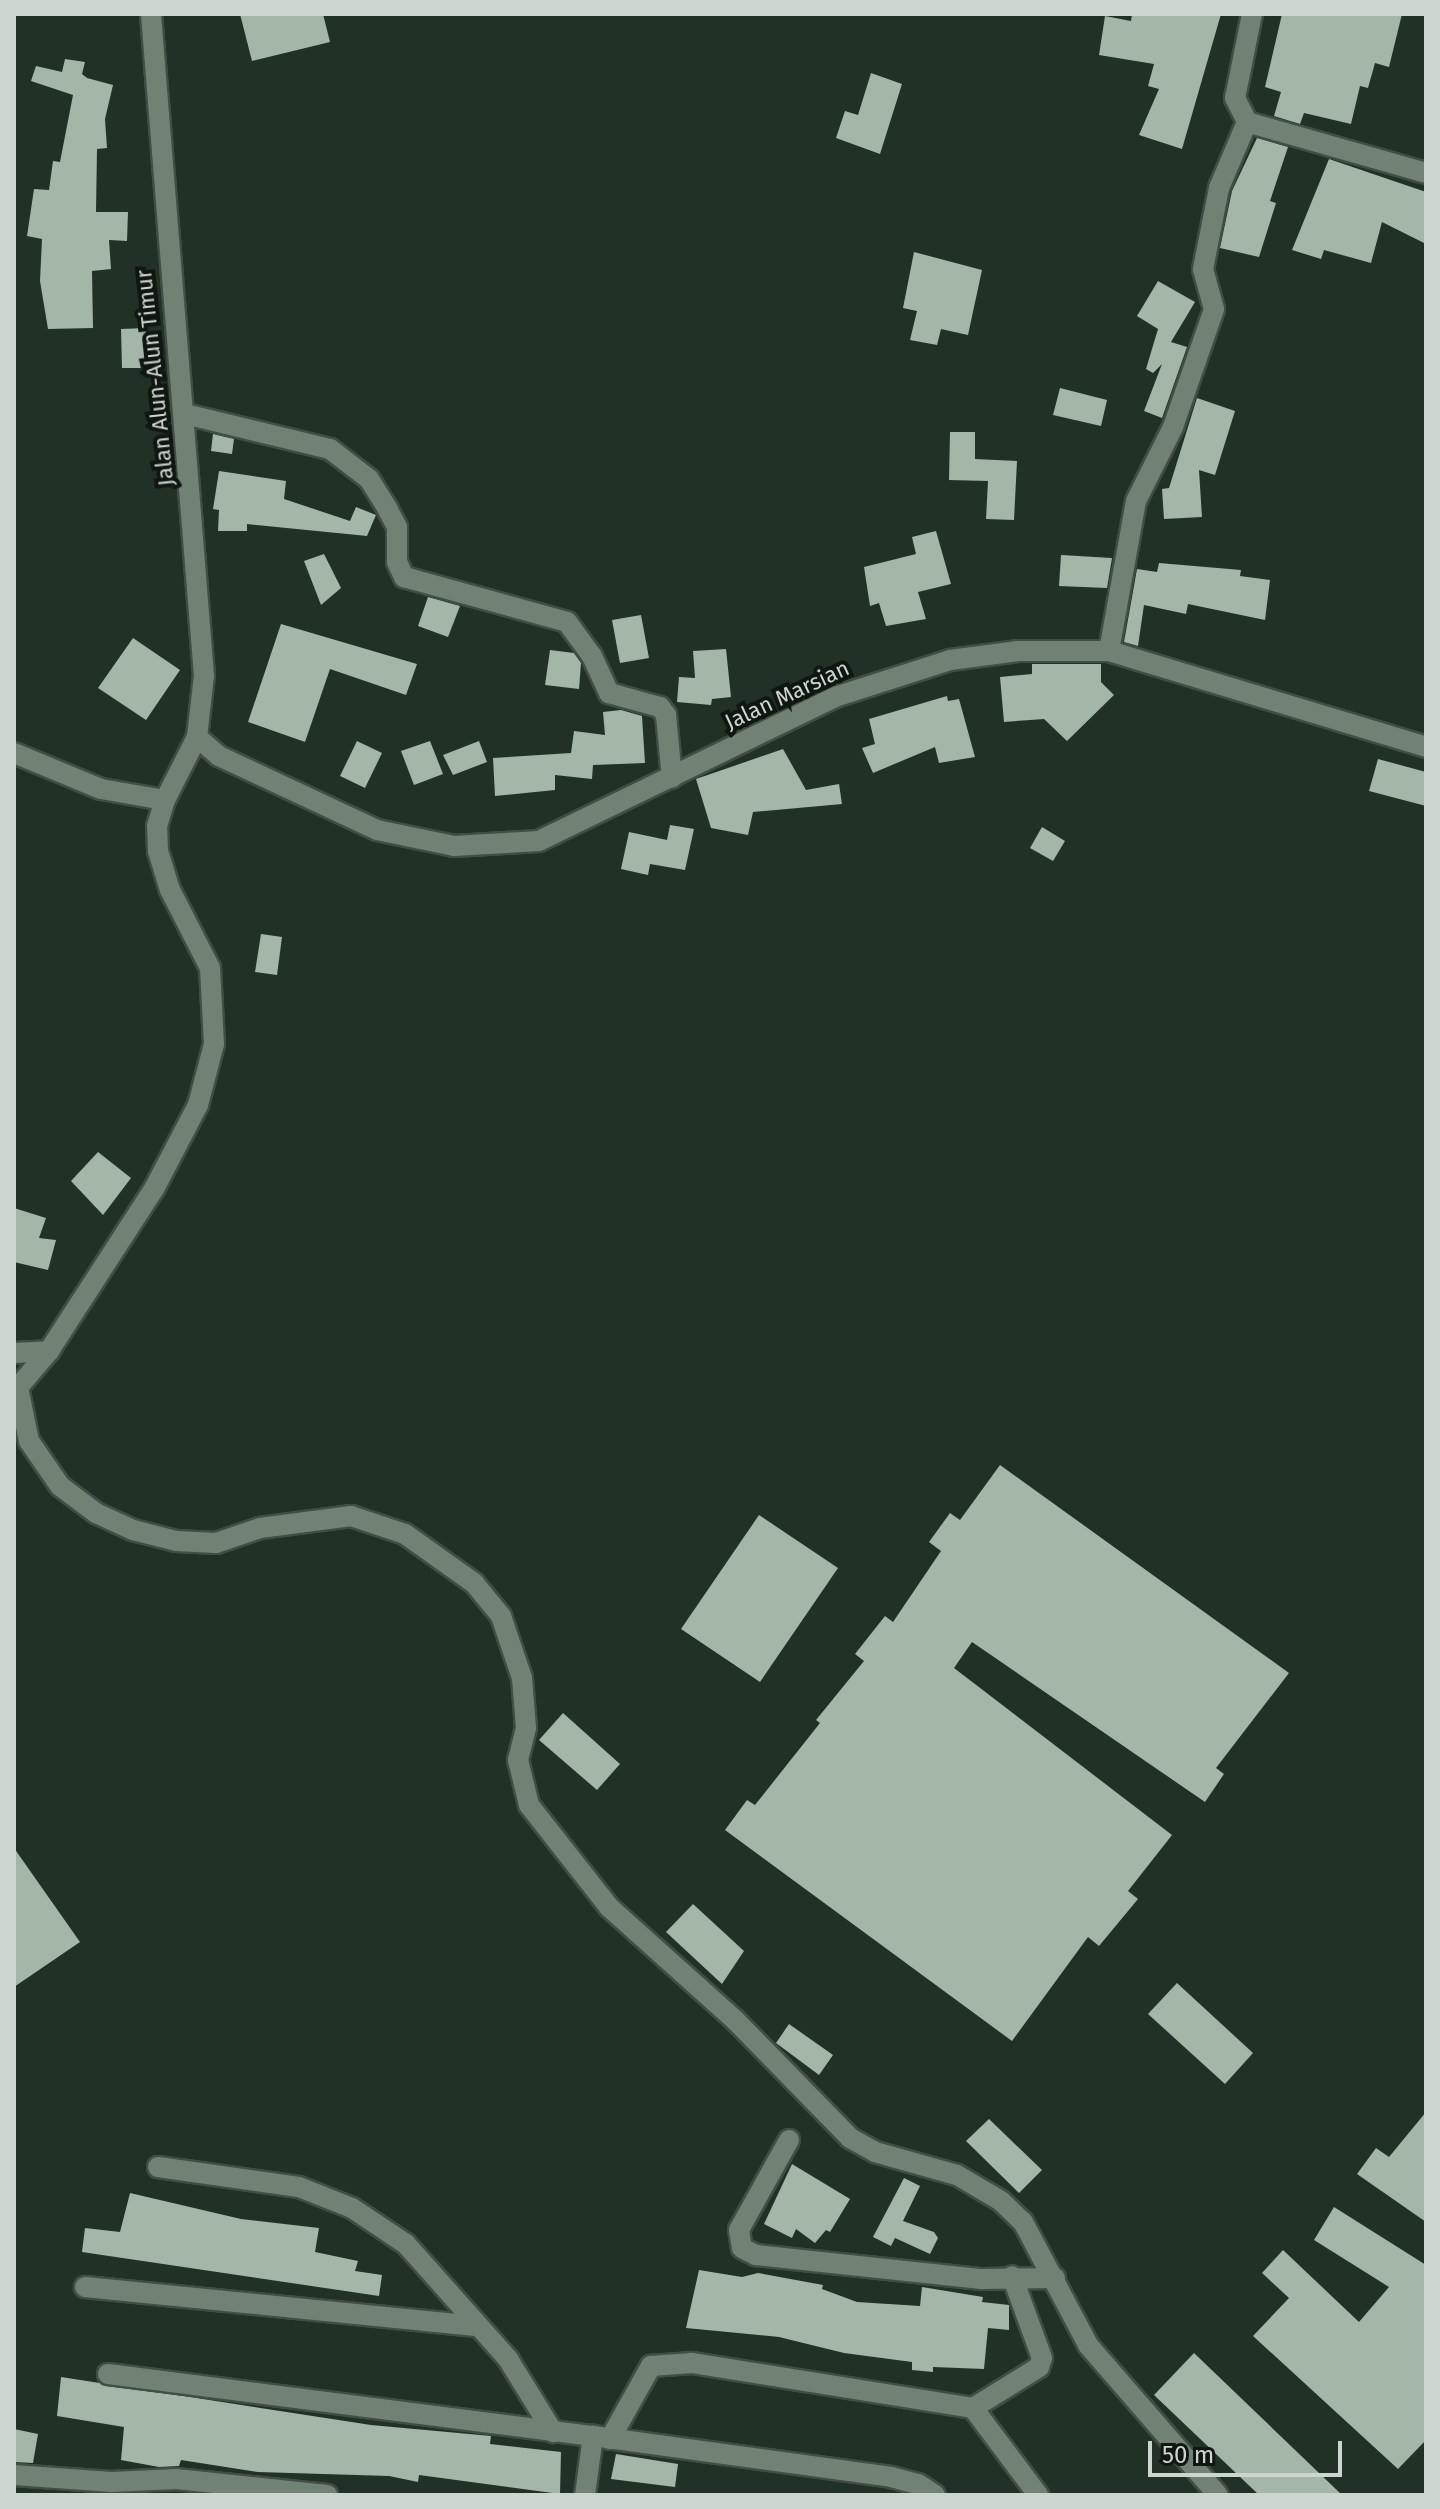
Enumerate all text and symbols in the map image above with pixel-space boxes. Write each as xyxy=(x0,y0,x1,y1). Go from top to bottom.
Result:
street label: Jalan Alun-Alun Timur xyxy=(131,269,179,487)
street label: Jalan Marsian xyxy=(721,655,853,735)
scale bar xyxy=(1152,2425,1346,2475)
text: 50 m xyxy=(1162,2441,1214,2469)

